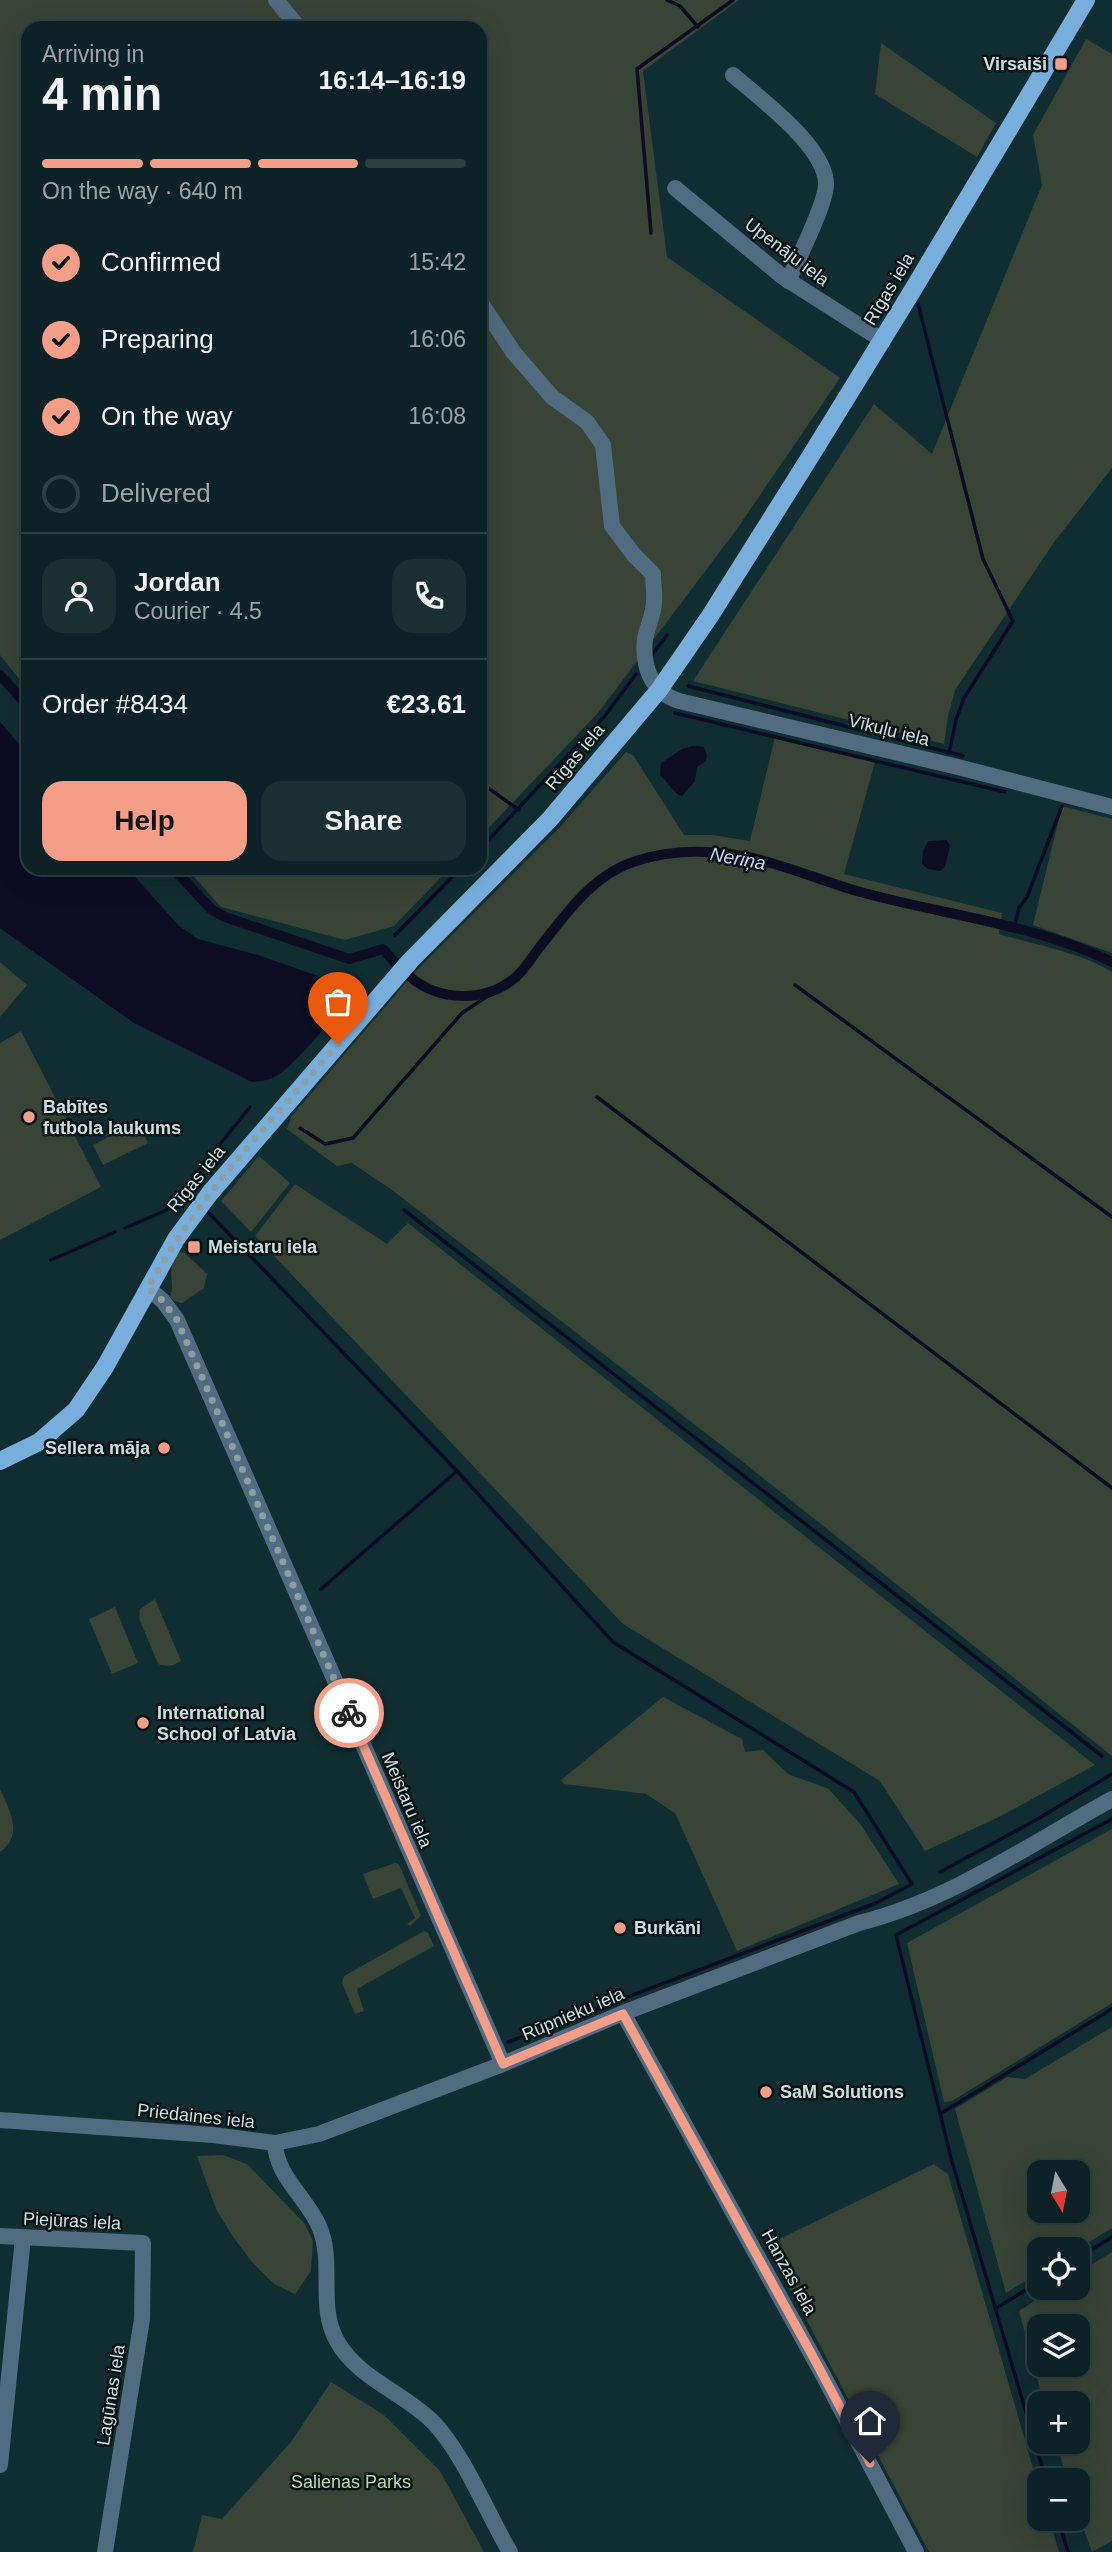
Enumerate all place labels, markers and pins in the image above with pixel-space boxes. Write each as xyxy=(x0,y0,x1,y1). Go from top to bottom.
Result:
place label: Virsaiši xyxy=(983,54,1047,74)
marker: Virsaiši xyxy=(1053,56,1069,72)
pin xyxy=(308,972,368,1044)
place label: Babītes futbola laukums xyxy=(43,1097,181,1138)
marker: Babītes futbola laukums xyxy=(21,1109,37,1125)
place label: Meistaru iela xyxy=(208,1237,318,1257)
marker: Meistaru iela xyxy=(186,1239,202,1255)
place label: Sellera māja xyxy=(45,1438,151,1458)
marker: Sellera māja xyxy=(156,1440,172,1456)
place label: International School of Latvia xyxy=(157,1703,297,1744)
marker: International School of Latvia xyxy=(135,1715,151,1731)
place label: Burkāni xyxy=(634,1918,701,1938)
marker: Burkāni xyxy=(612,1920,628,1936)
place label: SaM Solutions xyxy=(780,2082,904,2102)
marker: SaM Solutions xyxy=(758,2084,774,2100)
pin xyxy=(840,2391,900,2463)

